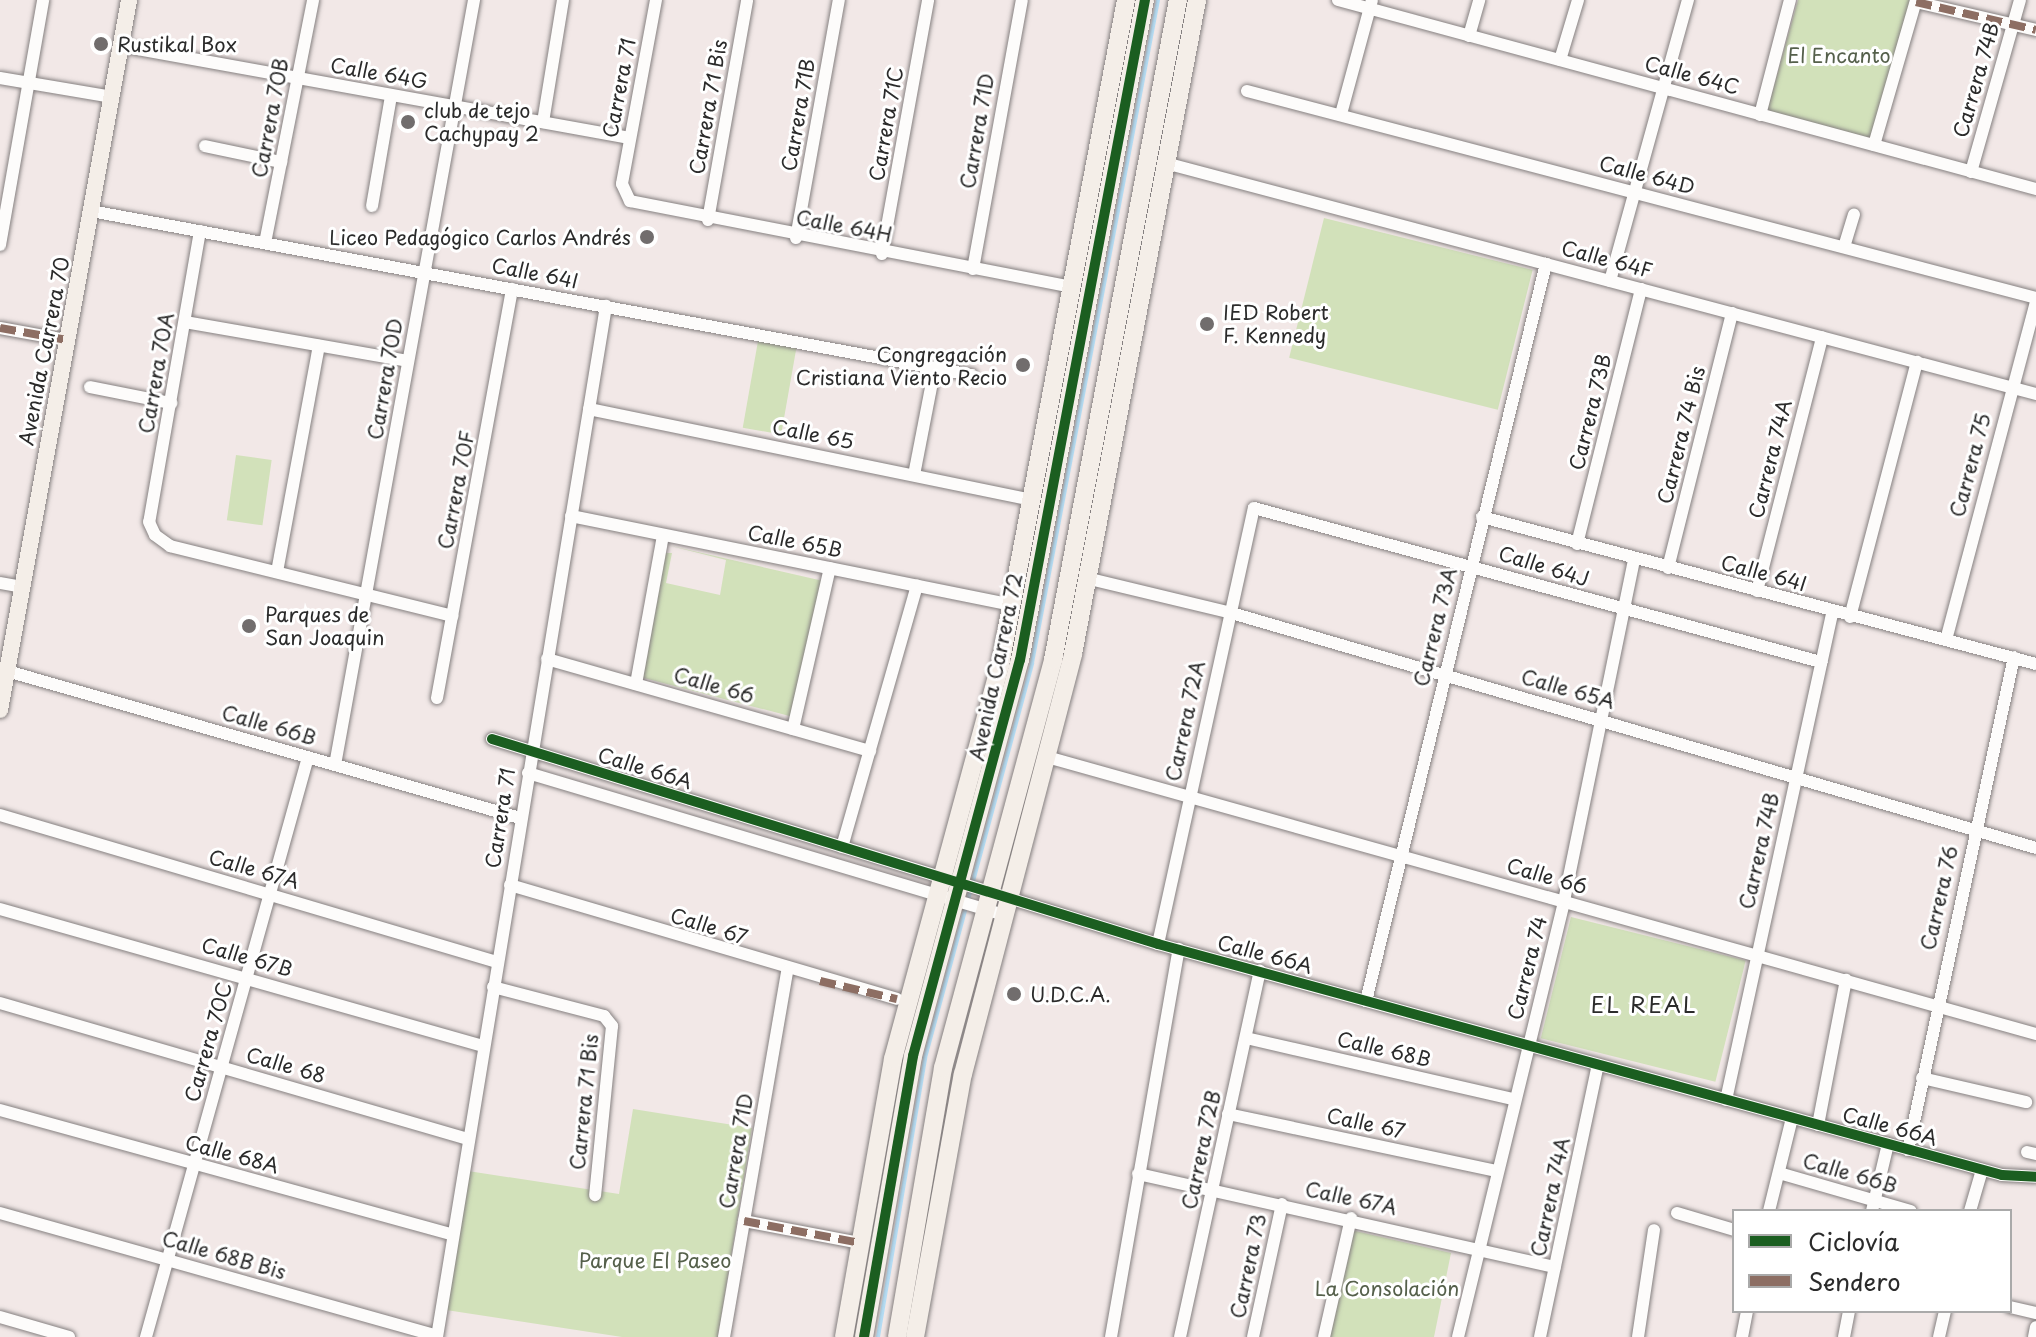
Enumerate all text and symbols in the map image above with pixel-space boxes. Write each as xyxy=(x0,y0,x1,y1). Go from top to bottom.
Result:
street label: Carrera 74B xyxy=(1948,19,2004,141)
place label: Rustikal Box xyxy=(117,32,237,56)
marker: Rustikal Box xyxy=(92,35,110,53)
street label: Carrera 71 xyxy=(598,36,640,140)
street label: Carrera 71 Bis xyxy=(684,38,732,176)
park label: El Encanto xyxy=(1787,43,1891,67)
street label: Calle 64C xyxy=(1642,51,1742,99)
street label: Calle 64G xyxy=(328,53,430,93)
street label: Carrera 70B xyxy=(247,56,293,180)
street label: Carrera 71B xyxy=(776,56,820,174)
street label: Carrera 71C xyxy=(864,64,908,184)
street label: Carrera 71D xyxy=(955,71,999,191)
place label: club de tejo Cachypay 2 xyxy=(424,98,539,145)
marker: club de tejo Cachypay 2 xyxy=(399,113,417,131)
street label: Calle 64D xyxy=(1596,151,1698,199)
street label: Calle 64H xyxy=(794,205,894,247)
place label: Liceo Pedagógico Carlos Andrés xyxy=(325,225,631,249)
marker: Liceo Pedagógico Carlos Andrés xyxy=(638,228,656,246)
street label: Calle 64F xyxy=(1559,235,1655,283)
street label: Calle 64I xyxy=(489,253,581,293)
street label: Avenida Carrera 70 xyxy=(14,255,74,447)
place label: IED Robert F. Kennedy xyxy=(1223,300,1329,347)
street label: Carrera 70A xyxy=(133,310,179,436)
marker: IED Robert F. Kennedy xyxy=(1198,315,1216,333)
street label: Carrera 70D xyxy=(362,316,408,442)
place label: Congregación Cristiana Viento Recio xyxy=(794,342,1007,389)
street label: Carrera 73B xyxy=(1564,351,1616,473)
marker: Congregación Cristiana Viento Recio xyxy=(1014,356,1032,374)
street label: Carrera 74 Bis xyxy=(1652,364,1710,506)
street label: Carrera 74A xyxy=(1744,397,1796,521)
street label: Carrera 75 xyxy=(1945,411,1995,519)
street label: Calle 65 xyxy=(771,414,855,454)
street label: Carrera 70F xyxy=(433,429,479,551)
street label: Calle 65B xyxy=(745,520,845,562)
street label: Calle 64J xyxy=(1495,541,1593,591)
street label: Calle 64I xyxy=(1718,550,1810,596)
street label: Carrera 73A xyxy=(1409,565,1461,689)
street label: Avenida Carrera 72 xyxy=(964,571,1028,763)
place label: Parques de San Joaquin xyxy=(265,602,384,649)
marker: Parques de San Joaquin xyxy=(240,617,258,635)
street label: Carrera 72A xyxy=(1160,658,1210,784)
street label: Calle 66 xyxy=(671,662,757,708)
street label: Calle 65A xyxy=(1518,664,1618,714)
street label: Calle 66B xyxy=(219,700,319,750)
street label: Calle 66A xyxy=(595,742,695,794)
street label: Carrera 71 xyxy=(480,766,520,870)
street label: Carrera 74B xyxy=(1734,790,1784,912)
street label: Carrera 76 xyxy=(1915,843,1963,953)
street label: Calle 67A xyxy=(205,844,303,894)
street label: Calle 66 xyxy=(1504,853,1590,899)
street label: Calle 67 xyxy=(667,903,751,949)
street label: Carrera 74 xyxy=(1502,913,1552,1023)
street label: Calle 66A xyxy=(1214,930,1316,978)
street label: Calle 67B xyxy=(198,932,296,982)
street label: Carrera 70C xyxy=(179,979,237,1105)
place label: U.D.C.A. xyxy=(1030,982,1111,1006)
marker: U.D.C.A. xyxy=(1005,985,1023,1003)
district label: EL REAL xyxy=(1592,991,1696,1017)
street label: Calle 68B xyxy=(1334,1026,1434,1072)
street label: Carrera 71 Bis xyxy=(565,1033,603,1171)
street label: Calle 68 xyxy=(244,1042,328,1088)
street label: Carrera 72B xyxy=(1177,1088,1225,1212)
street label: Carrera 71D xyxy=(714,1091,758,1211)
street label: Calle 66A xyxy=(1839,1102,1941,1150)
street label: Calle 67 xyxy=(1325,1103,1407,1143)
street label: Calle 68A xyxy=(182,1130,282,1178)
street label: Carrera 74A xyxy=(1526,1135,1574,1259)
street label: Calle 66B xyxy=(1800,1148,1900,1198)
street label: Calle 67A xyxy=(1302,1176,1400,1220)
legend xyxy=(1732,1209,2012,1313)
street label: Carrera 73 xyxy=(1225,1211,1271,1321)
text: Ciclovía xyxy=(1808,1223,1899,1259)
street label: Calle 68B Bis xyxy=(158,1225,290,1285)
park label: Parque El Paseo xyxy=(579,1248,731,1272)
text: Sendero xyxy=(1808,1263,1900,1299)
park label: La Consolación xyxy=(1314,1276,1460,1300)

